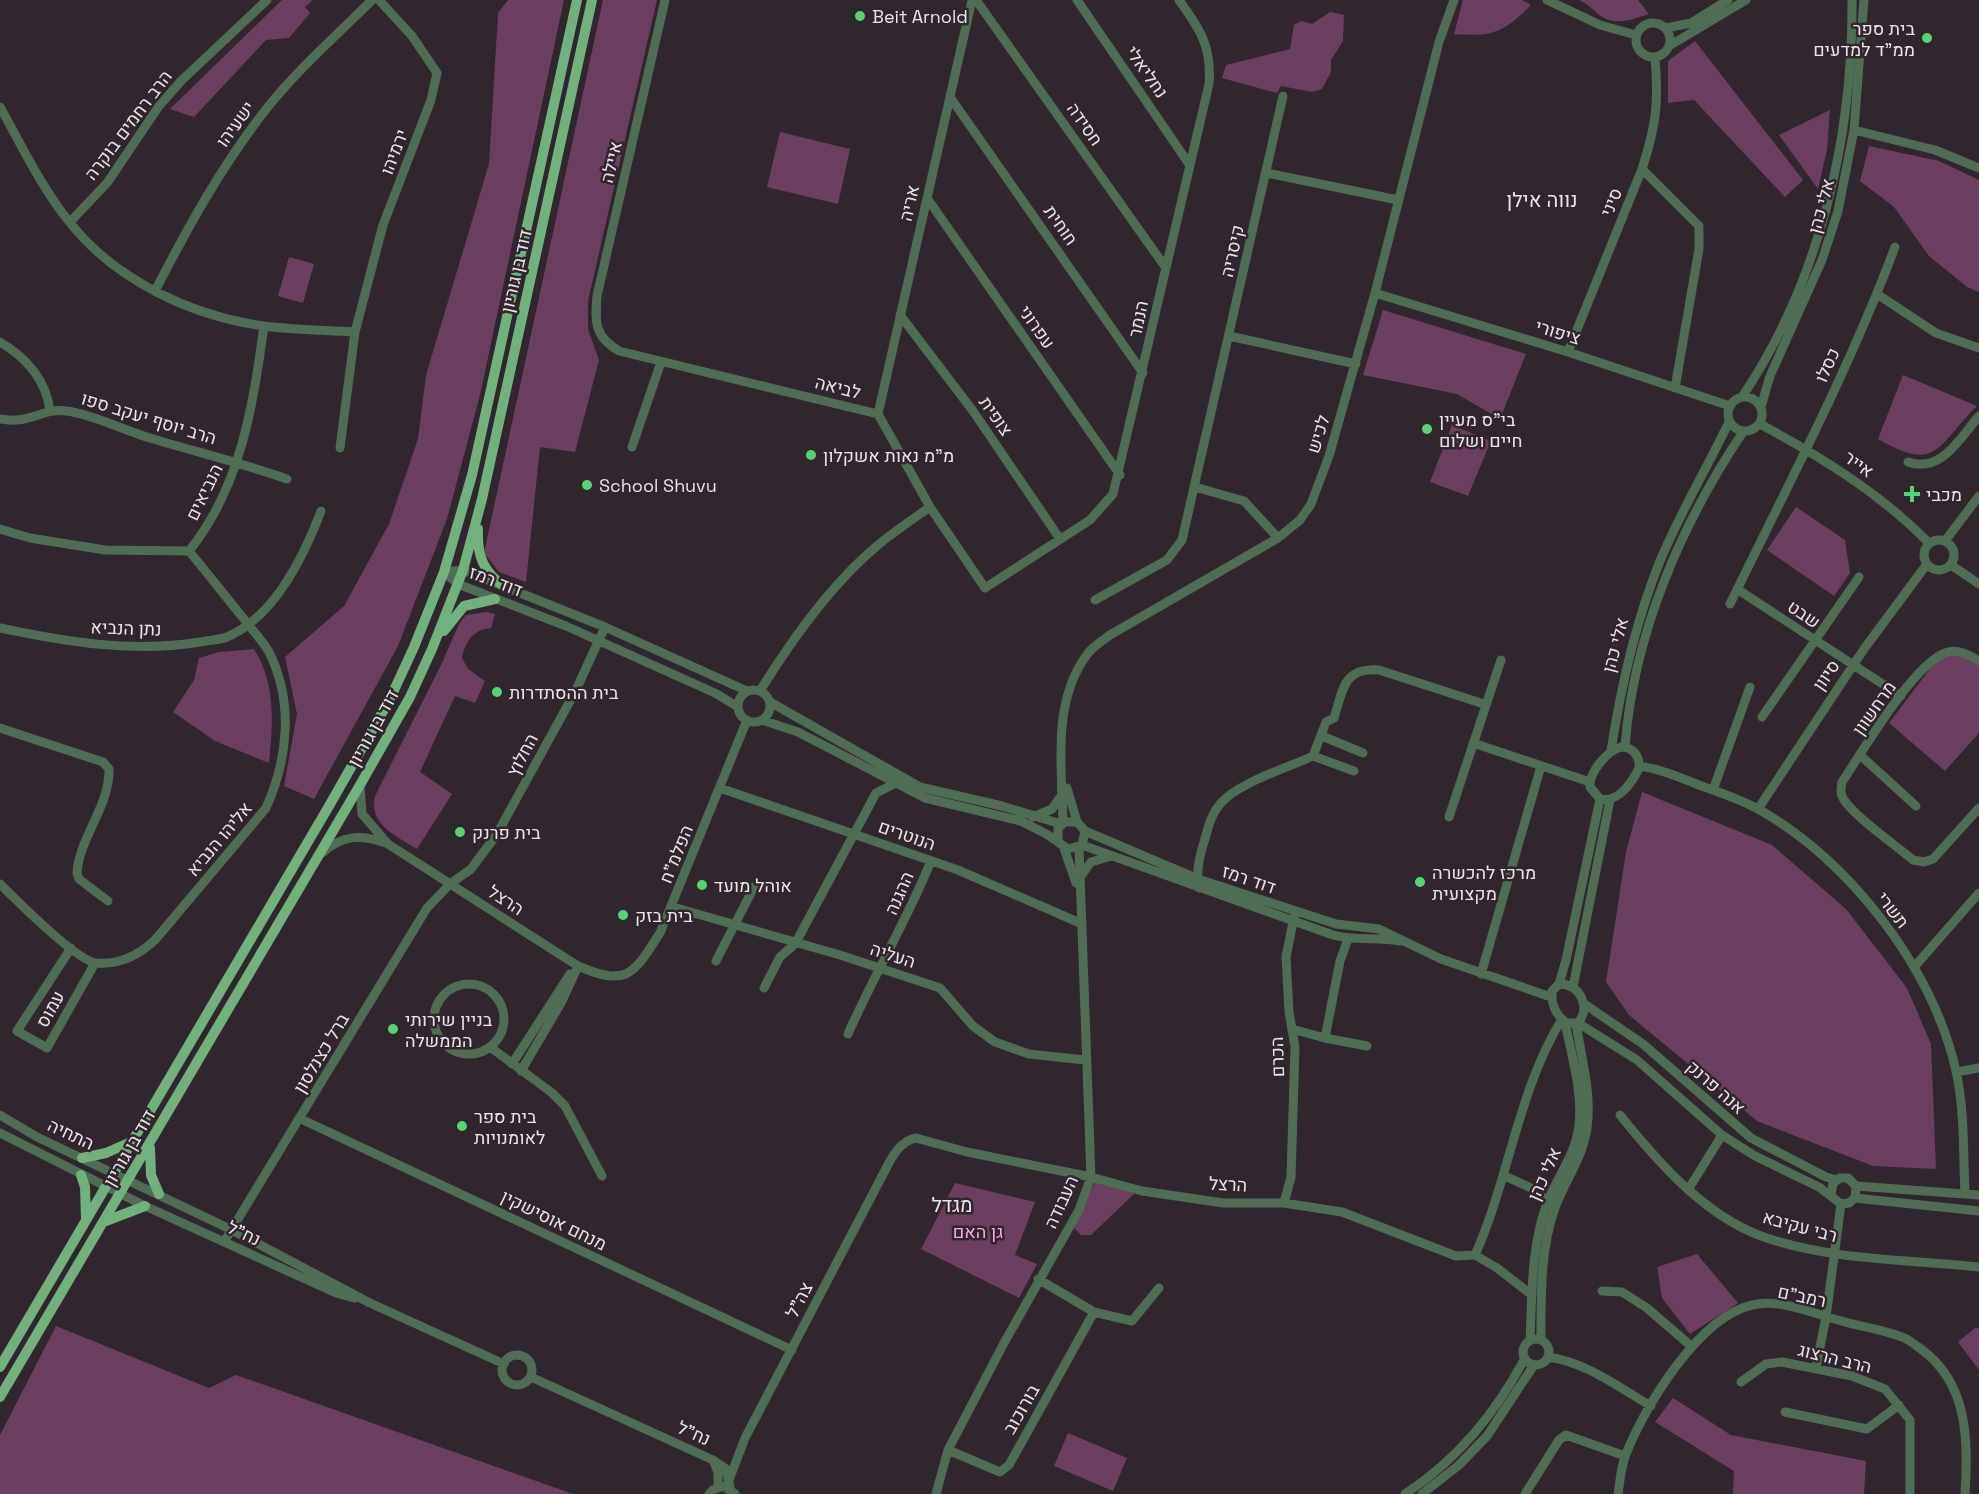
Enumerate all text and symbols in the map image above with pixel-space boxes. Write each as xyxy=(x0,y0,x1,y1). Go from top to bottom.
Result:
place label: Beit Arnold xyxy=(872,5,968,28)
marker: Beit Arnold xyxy=(853,9,867,23)
place label: בית ספר ממ"ד למדעים xyxy=(1813,17,1916,61)
marker: בית ספר ממ"ד למדעים xyxy=(1920,31,1934,45)
street label: נחליאלי xyxy=(1121,42,1173,102)
street label: הרב רחמים בוקרה xyxy=(79,66,177,184)
street label: ישעיהו xyxy=(211,96,259,152)
street label: חסידה xyxy=(1062,98,1108,150)
street label: ירמיהו xyxy=(375,126,413,178)
street label: איילה xyxy=(595,139,627,185)
street label: אלי כהן xyxy=(1803,176,1839,236)
street label: אריה xyxy=(894,183,924,223)
street label: סיני xyxy=(1595,184,1627,220)
district label: נווה אילן xyxy=(1507,187,1577,213)
street label: חוחית xyxy=(1039,200,1083,250)
street label: קיסריה xyxy=(1215,223,1249,279)
street label: דוד בן גוריון xyxy=(495,227,537,315)
street label: הנמר xyxy=(1123,298,1153,340)
street label: עפרוני xyxy=(1014,301,1060,353)
street label: ציפורי xyxy=(1533,314,1584,350)
street label: כסלו xyxy=(1809,344,1845,386)
street label: לביאה xyxy=(813,370,863,404)
street label: הרב יוסף יעקב ספו xyxy=(79,386,219,450)
street label: צופית xyxy=(974,392,1018,440)
place label: בי"ס מעיין חיים ושלום xyxy=(1439,408,1522,452)
street label: לכיש xyxy=(1301,412,1335,456)
marker: בי"ס מעיין חיים ושלום xyxy=(1420,422,1434,436)
place label: מ"מ נאות אשקלון xyxy=(823,444,954,467)
street label: אייר xyxy=(1840,446,1878,482)
marker: מ"מ נאות אשקלון xyxy=(804,448,818,462)
street label: הנביאים xyxy=(180,460,228,524)
place label: School Shuvu xyxy=(599,474,717,497)
marker: School Shuvu xyxy=(580,478,594,492)
place label: מכבי xyxy=(1926,483,1962,506)
marker: מכבי xyxy=(1903,485,1921,503)
street label: דוד רמז xyxy=(466,560,526,602)
street label: שבט xyxy=(1783,595,1825,633)
street label: נתן הנביא xyxy=(90,615,162,641)
street label: אלי כהן xyxy=(1597,615,1633,675)
street label: סיוון xyxy=(1807,655,1845,695)
street label: מרחשוון xyxy=(1847,676,1901,740)
place label: בית ההסתדרות xyxy=(509,681,619,704)
street label: דוד בן גוריון xyxy=(342,685,404,771)
marker: בית ההסתדרות xyxy=(490,685,504,699)
street label: החלוץ xyxy=(501,729,543,781)
street label: אליהו הנביא xyxy=(181,797,257,881)
street label: הנוטרים xyxy=(875,814,939,856)
place label: בית פרנק xyxy=(472,821,541,844)
street label: הפלמ"ח xyxy=(654,821,698,887)
marker: בית פרנק xyxy=(453,825,467,839)
street label: דוד רמז xyxy=(1219,859,1279,899)
place label: מרכז להכשרה מקצועית xyxy=(1432,861,1536,905)
street label: ההגנה xyxy=(879,868,919,918)
place label: אוהל מועד xyxy=(714,874,792,897)
marker: מרכז להכשרה מקצועית xyxy=(1413,875,1427,889)
marker: אוהל מועד xyxy=(695,878,709,892)
street label: הרצל xyxy=(484,880,528,920)
street label: תשרי xyxy=(1872,887,1914,933)
place label: בית בזק xyxy=(635,904,693,927)
marker: בית בזק xyxy=(616,908,630,922)
street label: העליה xyxy=(867,937,919,973)
street label: עמוס xyxy=(31,987,69,1031)
street label: ברל כצנלסון xyxy=(288,1008,354,1097)
place label: בניין שירותי הממשלה xyxy=(405,1008,493,1052)
marker: בניין שירותי הממשלה xyxy=(386,1022,400,1036)
street label: הכרם xyxy=(1265,1036,1289,1078)
street label: אנה פרנק xyxy=(1682,1055,1750,1119)
street label: דוד בן גוריון xyxy=(98,1105,160,1191)
place label: בית ספר לאומנויות xyxy=(474,1105,545,1149)
street label: התחיה xyxy=(44,1113,98,1155)
marker: בית ספר לאומנויות xyxy=(455,1119,469,1133)
street label: אלי כהן xyxy=(1522,1144,1566,1204)
street label: העבודה xyxy=(1039,1172,1083,1232)
street label: הרצל xyxy=(1208,1172,1248,1196)
street label: מנחם אוסישקין xyxy=(497,1185,611,1255)
district label: מגדל xyxy=(931,1192,973,1218)
street label: רבי עקיבא xyxy=(1760,1205,1840,1247)
street label: נח"ל xyxy=(224,1215,264,1251)
park label: גן האם xyxy=(953,1220,1003,1243)
street label: צה"ל xyxy=(780,1278,818,1322)
street label: רמב"ם xyxy=(1776,1280,1828,1312)
street label: הרב הרצוג xyxy=(1796,1338,1874,1378)
street label: בורוכוב xyxy=(998,1380,1045,1438)
street label: נח"ל xyxy=(674,1416,714,1450)

